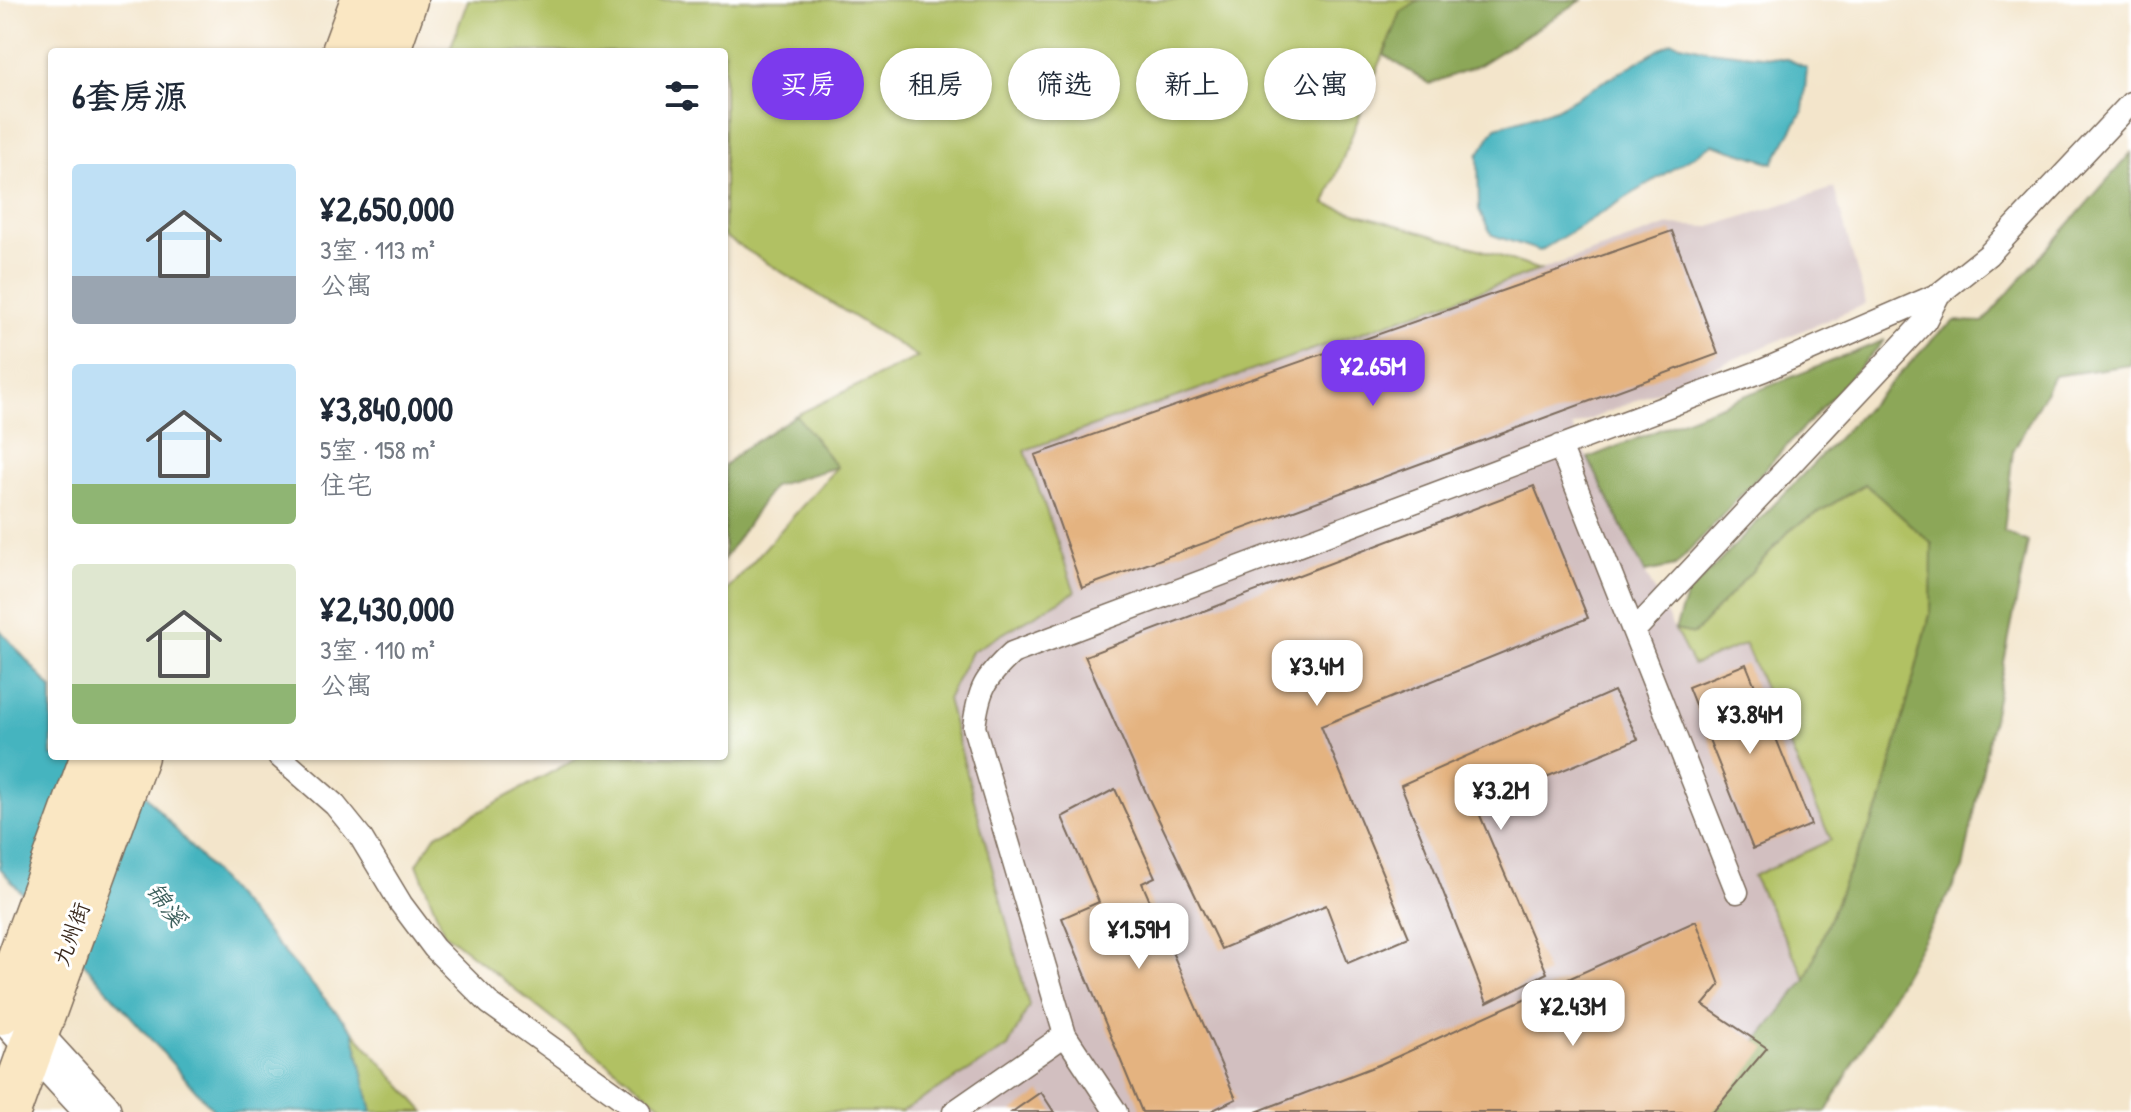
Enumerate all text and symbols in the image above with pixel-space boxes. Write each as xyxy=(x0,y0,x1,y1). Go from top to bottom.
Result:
chip: 买房 xyxy=(752,48,864,120)
chip: 租房 xyxy=(880,48,992,120)
chip: 筛选 xyxy=(1008,48,1120,120)
chip: 新上 xyxy=(1136,48,1248,120)
chip: 公寓 xyxy=(1264,48,1376,120)
text: 6套房源 xyxy=(72,73,188,119)
icon: filters xyxy=(660,74,704,118)
text: ¥2,650,000 xyxy=(320,186,454,232)
icon: home xyxy=(136,196,232,292)
text: 3室 · 113 m² xyxy=(320,232,435,267)
text: 公寓 xyxy=(320,267,372,302)
pin: ¥2.65M xyxy=(1308,340,1438,408)
text: ¥2.65M xyxy=(1340,348,1406,383)
text: ¥3,840,000 xyxy=(320,386,453,432)
icon: home xyxy=(136,396,232,492)
text: 5室 · 158 m² xyxy=(320,432,436,467)
text: 住宅 xyxy=(320,467,372,502)
text: ¥2,430,000 xyxy=(320,586,454,632)
icon: home xyxy=(136,596,232,692)
text: 3室 · 110 m² xyxy=(320,632,435,667)
pin: ¥3.4M xyxy=(1261,640,1373,708)
text: ¥3.4M xyxy=(1290,648,1344,683)
text: 公寓 xyxy=(320,667,372,702)
pin: ¥3.84M xyxy=(1685,688,1815,756)
text: ¥3.84M xyxy=(1717,696,1783,731)
pin: ¥3.2M xyxy=(1445,764,1557,832)
text: ¥3.2M xyxy=(1473,772,1529,807)
water label: 锦溪 xyxy=(140,875,195,934)
street label: 九州街 xyxy=(46,898,96,970)
pin: ¥1.59M xyxy=(1074,903,1204,971)
text: ¥1.59M xyxy=(1107,911,1171,946)
pin: ¥2.43M xyxy=(1508,980,1638,1048)
text: ¥2.43M xyxy=(1540,988,1606,1023)

